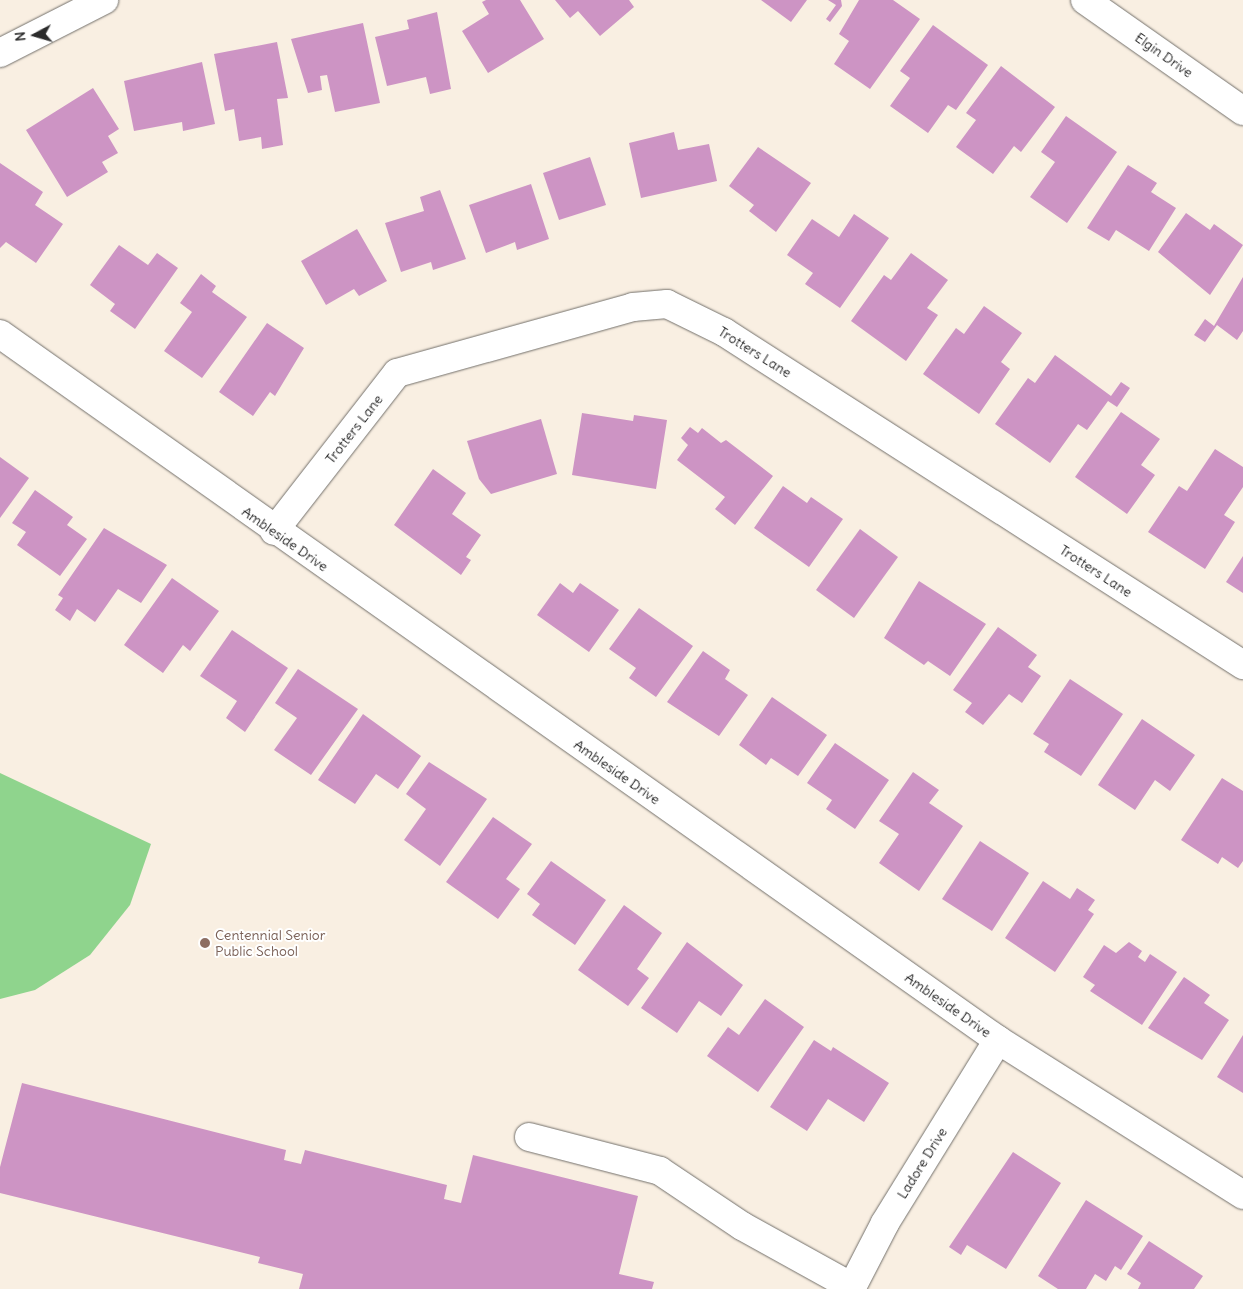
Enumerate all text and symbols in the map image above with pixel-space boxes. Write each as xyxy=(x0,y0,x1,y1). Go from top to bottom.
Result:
north arrow xyxy=(10,10,60,60)
street label: Elgin Drive xyxy=(1132,29,1196,81)
text: N xyxy=(11,31,30,42)
street label: Trotters Lane xyxy=(715,323,795,381)
street label: Trotters Lane xyxy=(322,391,386,467)
street label: Ambleside Drive xyxy=(239,503,331,575)
street label: Trotters Lane xyxy=(1057,541,1135,601)
street label: Ambleside Drive xyxy=(571,736,663,808)
place label: Centennial Senior Public School xyxy=(215,927,325,960)
marker: Centennial Senior Public School xyxy=(199,937,211,949)
street label: Ambleside Drive xyxy=(902,969,994,1041)
street label: Ladore Drive xyxy=(893,1124,951,1202)

